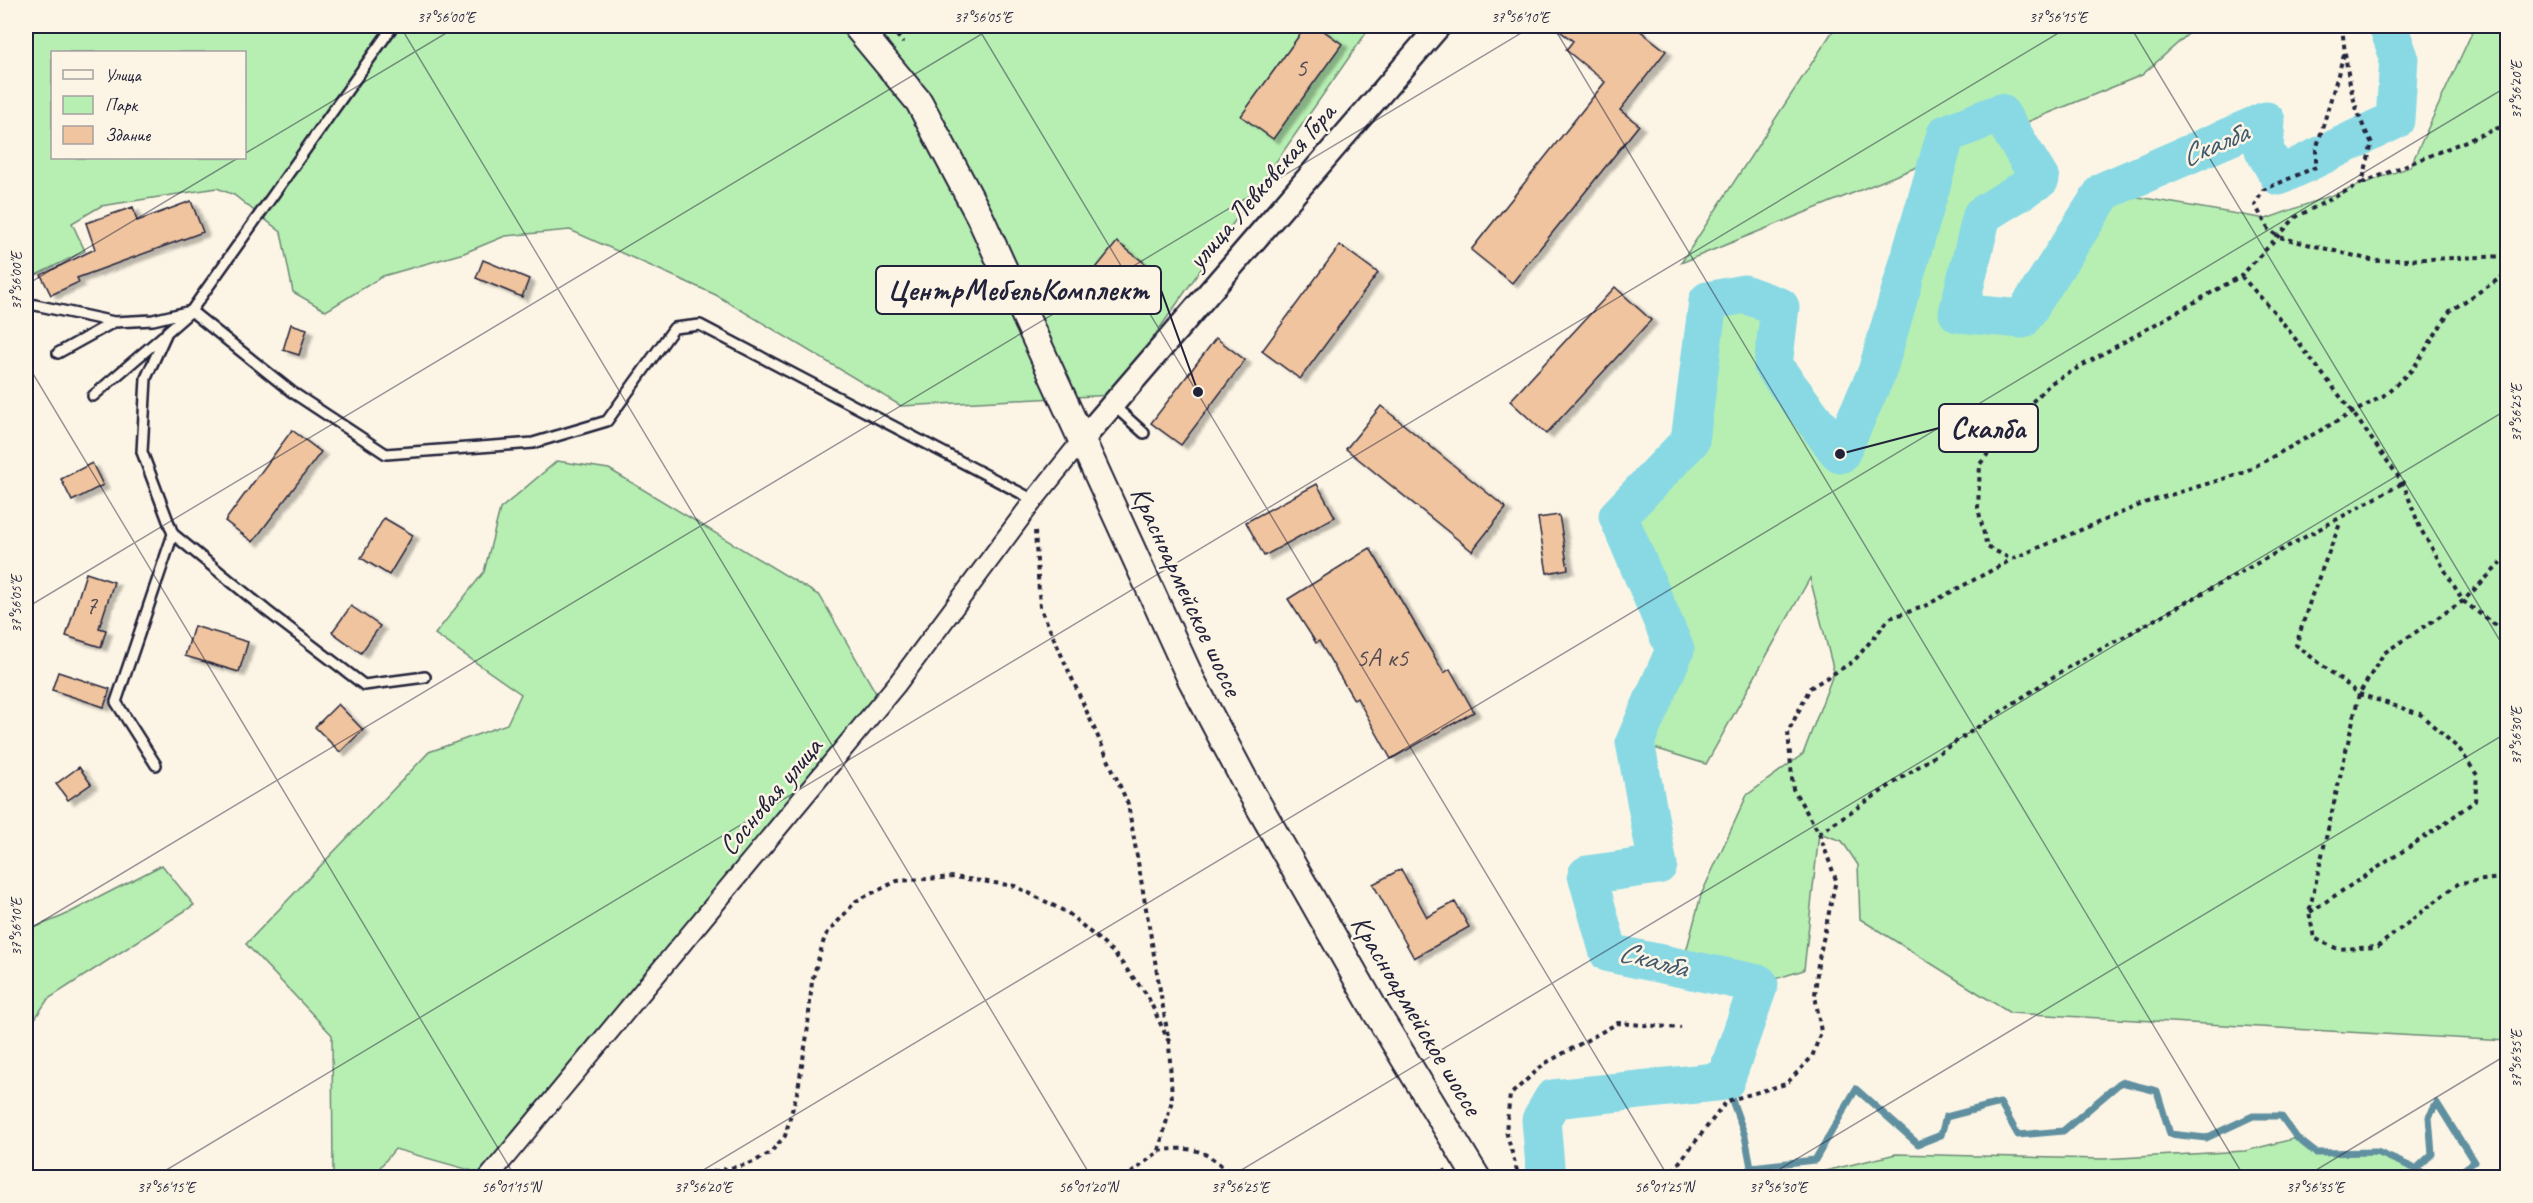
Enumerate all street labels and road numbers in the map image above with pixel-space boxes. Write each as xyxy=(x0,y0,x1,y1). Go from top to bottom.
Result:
street label: улица Левковская Гора xyxy=(1178,94,1345,278)
street label: Красноармейское шоссе xyxy=(1123,481,1252,703)
street label: Сосновая улица xyxy=(711,729,831,862)
street label: Красноармейское шоссе xyxy=(1343,909,1492,1123)

